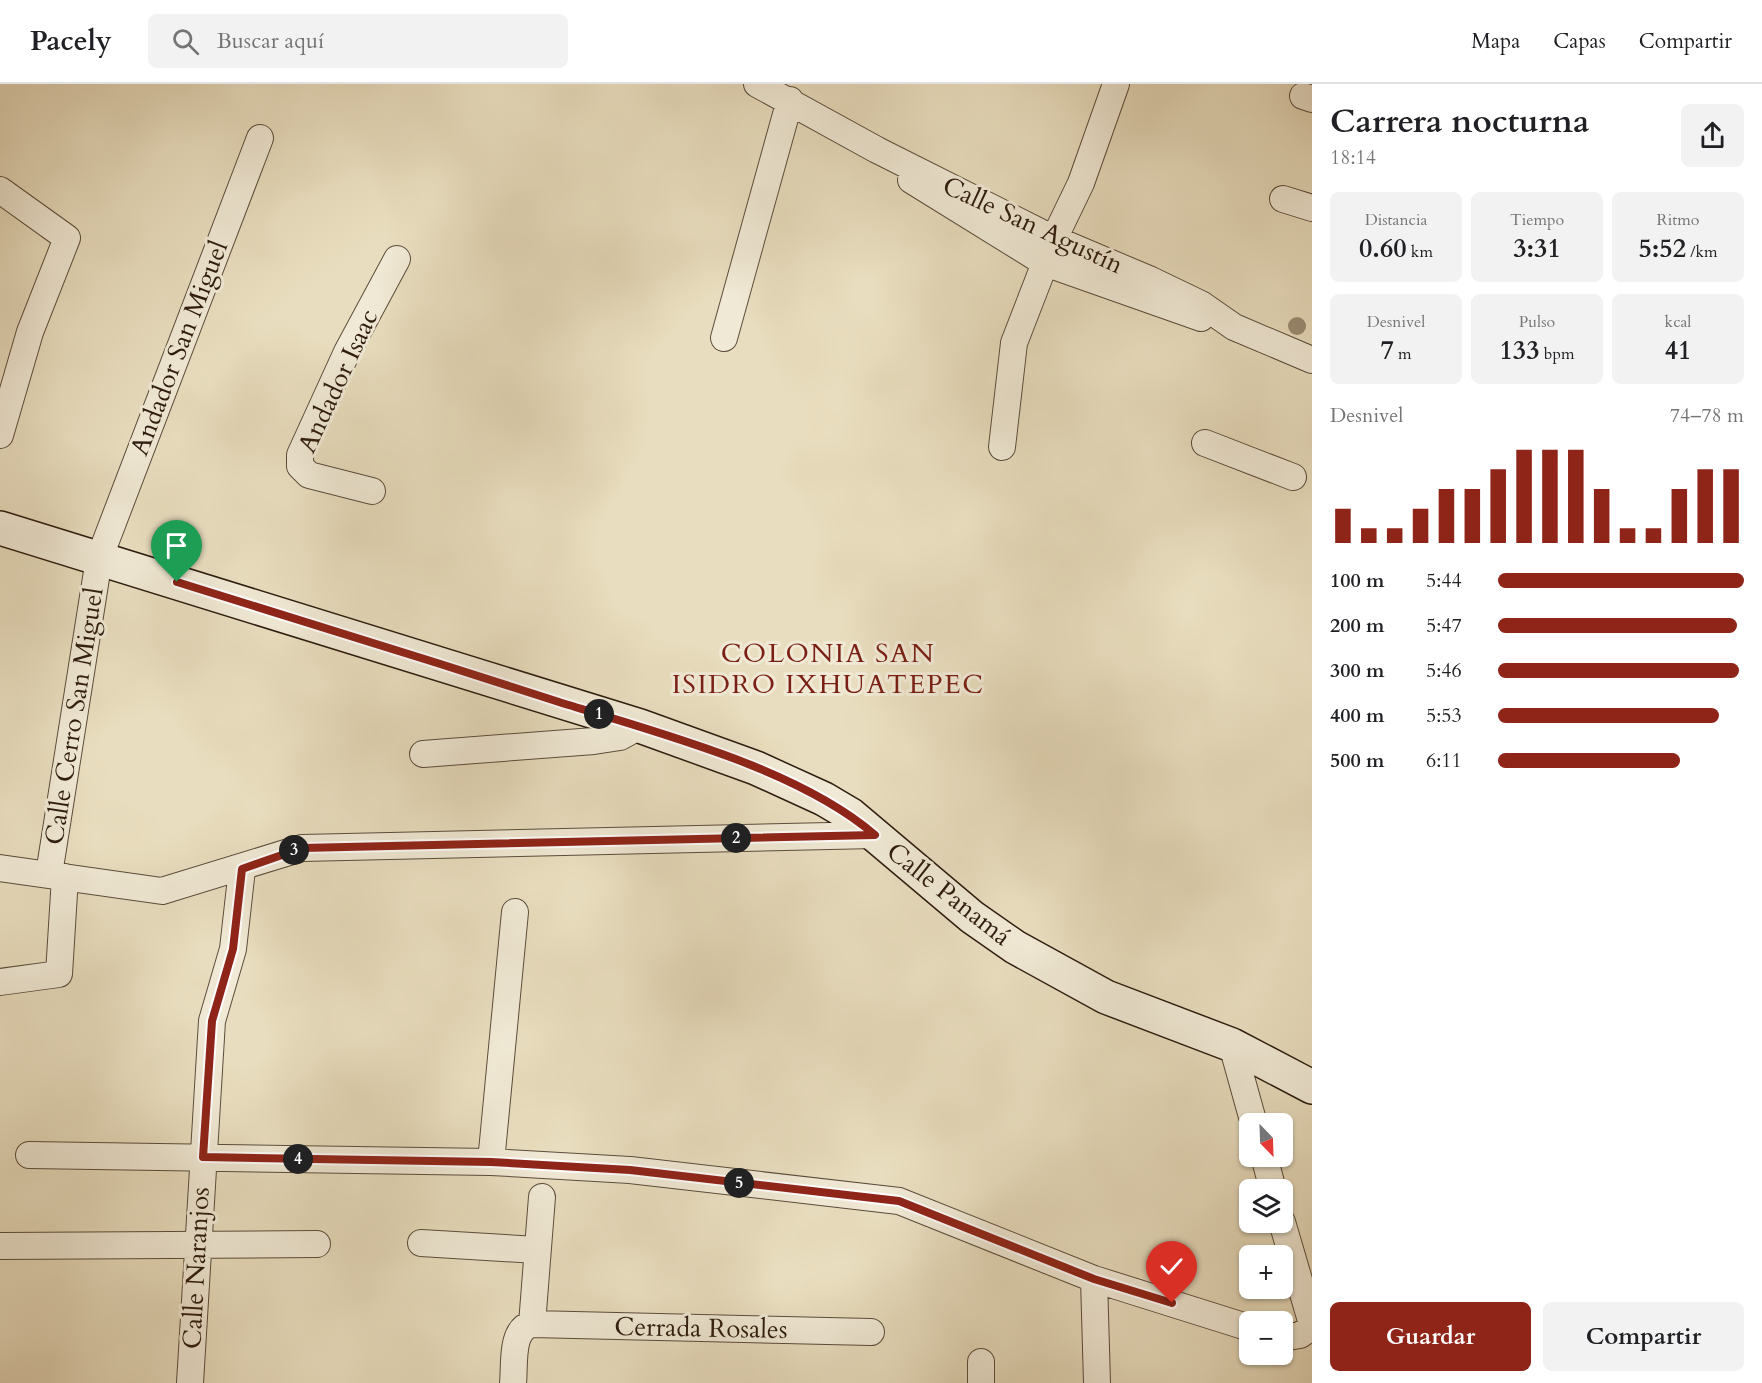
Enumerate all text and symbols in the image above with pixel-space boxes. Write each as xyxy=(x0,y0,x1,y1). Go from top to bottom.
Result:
search box xyxy=(148,14,568,68)
text: Pacely xyxy=(30,22,112,60)
icon: search xyxy=(169,25,202,58)
text: Buscar aquí xyxy=(217,26,324,56)
text: Mapa xyxy=(1471,27,1520,56)
text: Capas xyxy=(1553,27,1606,56)
text: Compartir xyxy=(1639,27,1732,56)
text: Carrera nocturna xyxy=(1330,99,1589,144)
button: share xyxy=(1681,104,1744,167)
text: 18:14 xyxy=(1330,144,1376,171)
street label: Calle San Agustín xyxy=(937,168,1129,282)
text: Distancia xyxy=(1365,209,1427,231)
text: Tiempo xyxy=(1510,209,1564,231)
text: Ritmo xyxy=(1657,209,1699,231)
text: 0.60 xyxy=(1359,231,1407,266)
text: 3:31 xyxy=(1513,231,1561,266)
text: 5:52 xyxy=(1638,231,1686,266)
street label: Andador San Miguel xyxy=(122,235,236,461)
text: km xyxy=(1407,241,1433,263)
text: /km xyxy=(1686,241,1718,263)
street label: Andador Isaac xyxy=(289,304,387,458)
text: Desnivel xyxy=(1367,311,1425,333)
text: Pulso xyxy=(1519,311,1555,333)
text: kcal xyxy=(1665,311,1691,333)
text: 7 xyxy=(1380,333,1394,368)
text: 133 xyxy=(1500,333,1540,368)
text: 41 xyxy=(1665,333,1691,368)
text: m xyxy=(1394,343,1412,365)
text: bpm xyxy=(1540,343,1574,365)
text: Desnivel xyxy=(1330,402,1403,429)
text: 74–78 m xyxy=(1670,402,1744,429)
pin xyxy=(151,520,202,582)
icon: arrive xyxy=(160,529,193,562)
text: 100 m xyxy=(1330,567,1385,594)
text: 5:44 xyxy=(1426,567,1462,594)
street label: Calle Cerro San Miguel xyxy=(36,585,112,847)
text: 200 m xyxy=(1330,612,1385,639)
text: 5:47 xyxy=(1426,612,1462,639)
district label: COLONIA SAN ISIDRO IXHUATEPEC xyxy=(672,635,984,703)
text: 300 m xyxy=(1330,657,1385,684)
text: 5:46 xyxy=(1426,657,1462,684)
pin: 1 xyxy=(584,699,614,729)
text: 400 m xyxy=(1330,702,1385,729)
text: 5:53 xyxy=(1426,702,1462,729)
text: 1 xyxy=(595,703,603,725)
text: 500 m xyxy=(1330,747,1385,774)
text: 6:11 xyxy=(1426,747,1462,774)
pin: 2 xyxy=(721,823,751,853)
text: 2 xyxy=(732,827,740,849)
street label: Calle Panamá xyxy=(880,834,1018,954)
pin: 3 xyxy=(279,835,309,865)
text: 3 xyxy=(290,839,298,861)
north arrow xyxy=(1239,1113,1293,1167)
map controls xyxy=(1239,1113,1293,1365)
pin: 4 xyxy=(283,1144,313,1174)
text: 4 xyxy=(294,1148,302,1170)
pin: 5 xyxy=(724,1168,754,1198)
text: 5 xyxy=(735,1172,743,1194)
button: layers xyxy=(1239,1179,1293,1233)
street label: Calle Naranjos xyxy=(174,1186,218,1350)
pin xyxy=(1146,1241,1197,1303)
button: + xyxy=(1239,1245,1293,1299)
icon: check xyxy=(1155,1250,1188,1283)
button: Guardar xyxy=(1330,1302,1531,1371)
button: Compartir xyxy=(1543,1302,1744,1371)
street label: Cerrada Rosales xyxy=(614,1309,788,1347)
button: − xyxy=(1239,1311,1293,1365)

